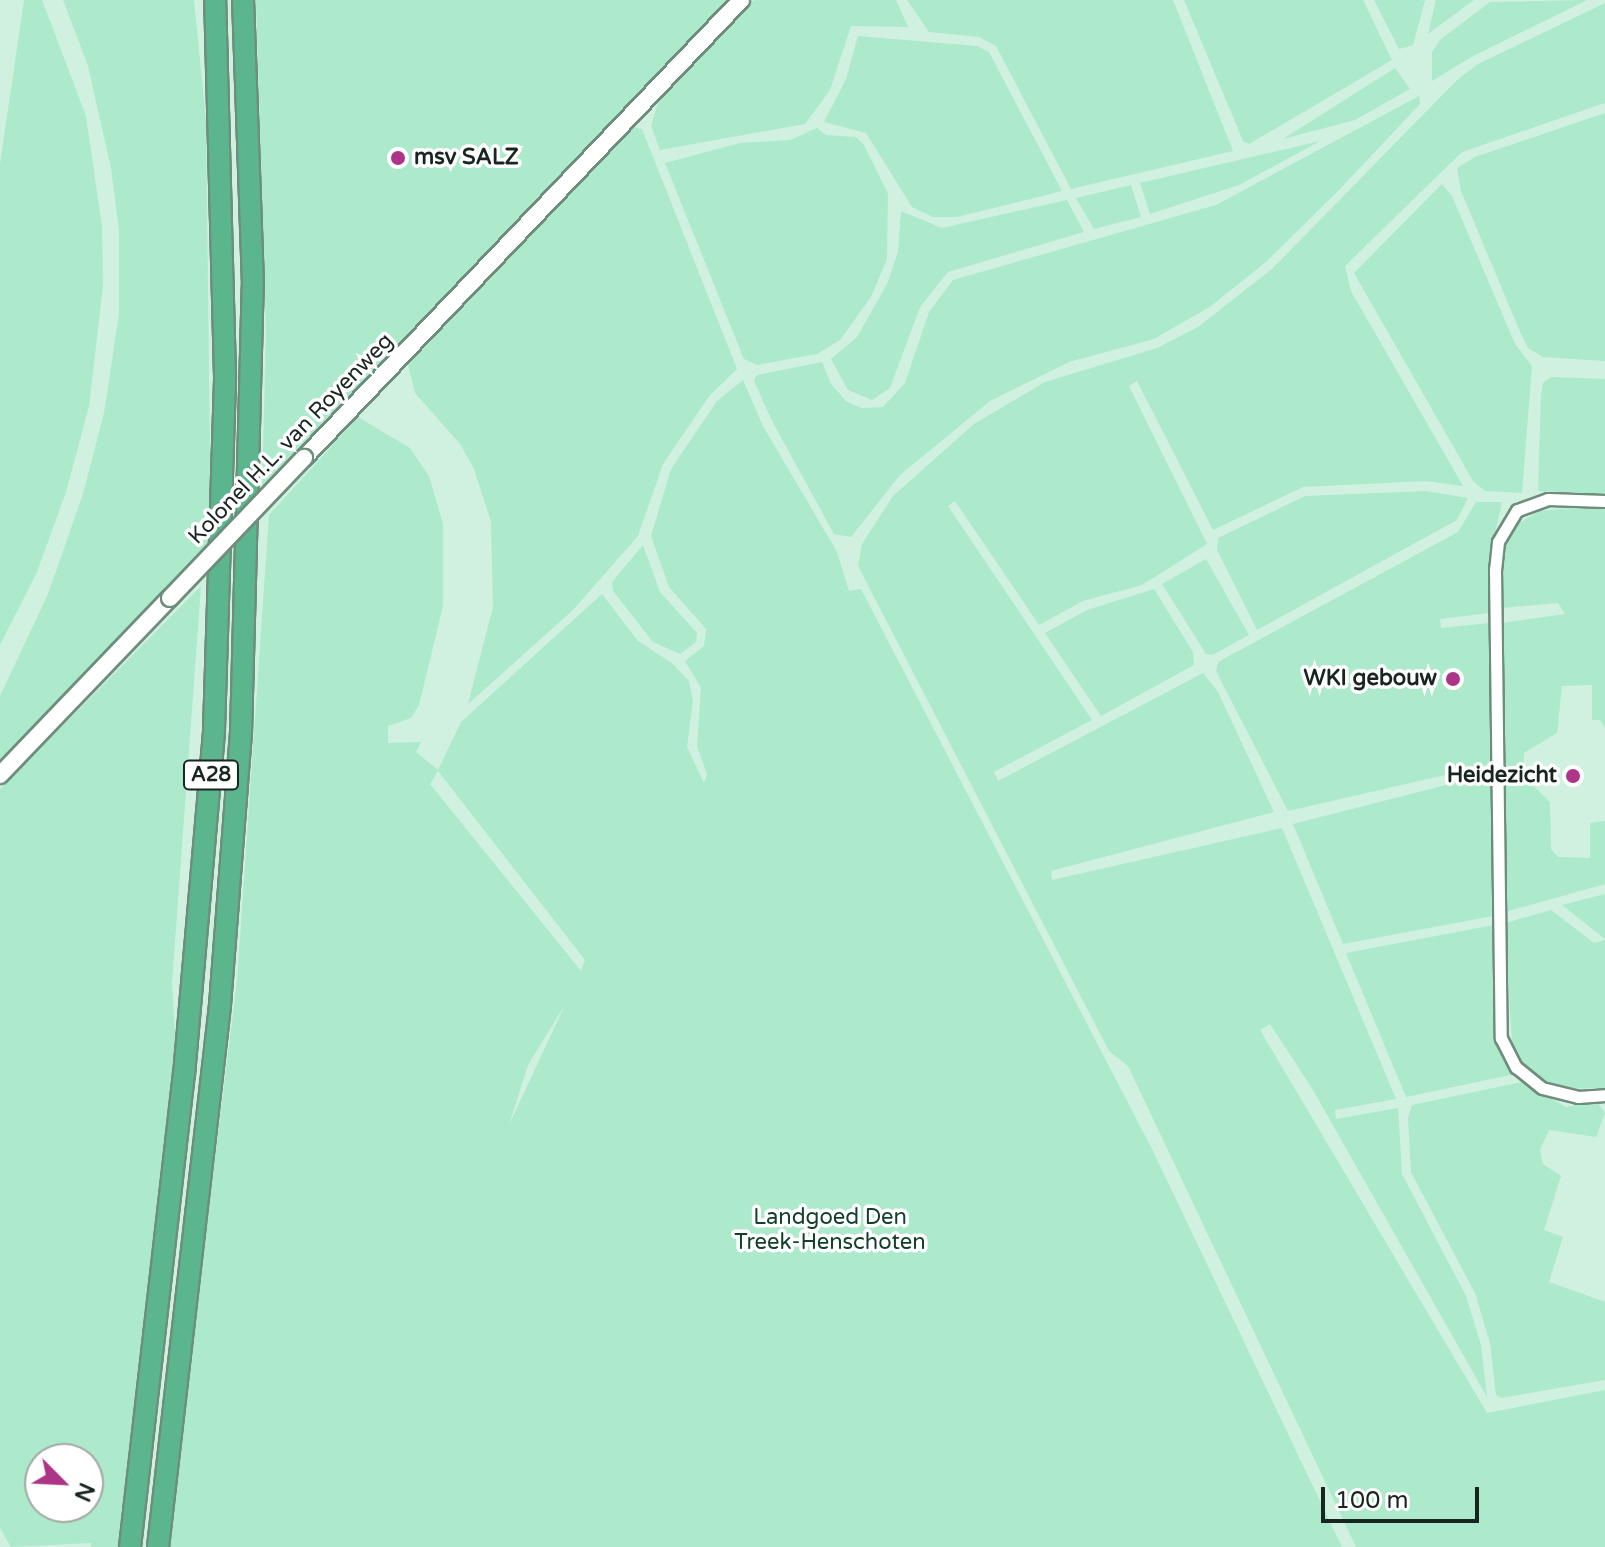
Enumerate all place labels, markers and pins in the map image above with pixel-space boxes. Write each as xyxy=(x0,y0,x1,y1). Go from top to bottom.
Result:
place label: msv SALZ xyxy=(414,145,519,171)
marker: msv SALZ xyxy=(389,149,407,167)
place label: WKI gebouw xyxy=(1304,666,1437,692)
marker: WKI gebouw xyxy=(1444,670,1462,688)
place label: Heidezicht xyxy=(1447,763,1557,789)
marker: Heidezicht xyxy=(1564,767,1582,785)

